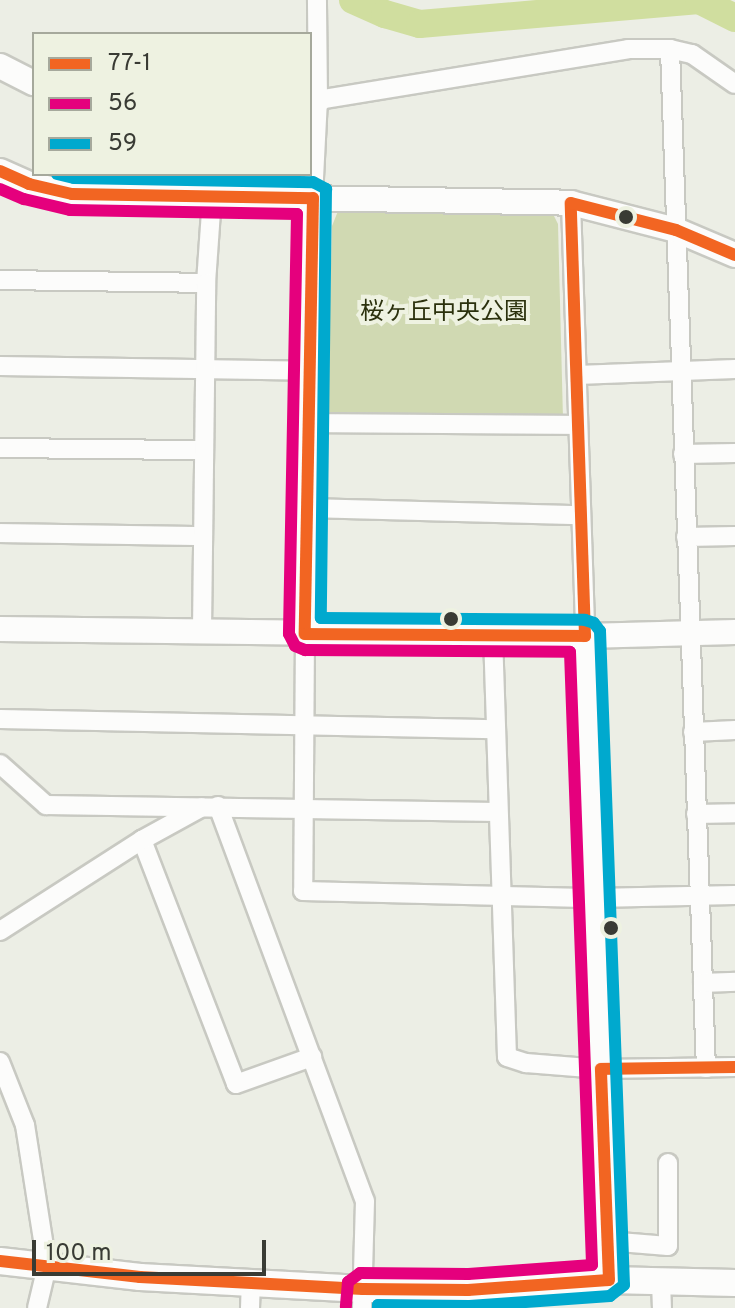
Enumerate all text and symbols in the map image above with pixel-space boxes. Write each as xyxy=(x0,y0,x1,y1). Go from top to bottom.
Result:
legend xyxy=(32,32,312,176)
text: 77-1 xyxy=(108,49,151,79)
text: 56 xyxy=(108,89,137,119)
text: 59 xyxy=(108,129,137,159)
unlabelled marker xyxy=(618,209,634,225)
park label: 桜ヶ丘中央公園 xyxy=(360,300,528,328)
unlabelled marker xyxy=(443,611,459,627)
unlabelled marker xyxy=(603,920,619,936)
scale bar xyxy=(36,1224,270,1274)
text: 100 m xyxy=(46,1239,112,1269)

